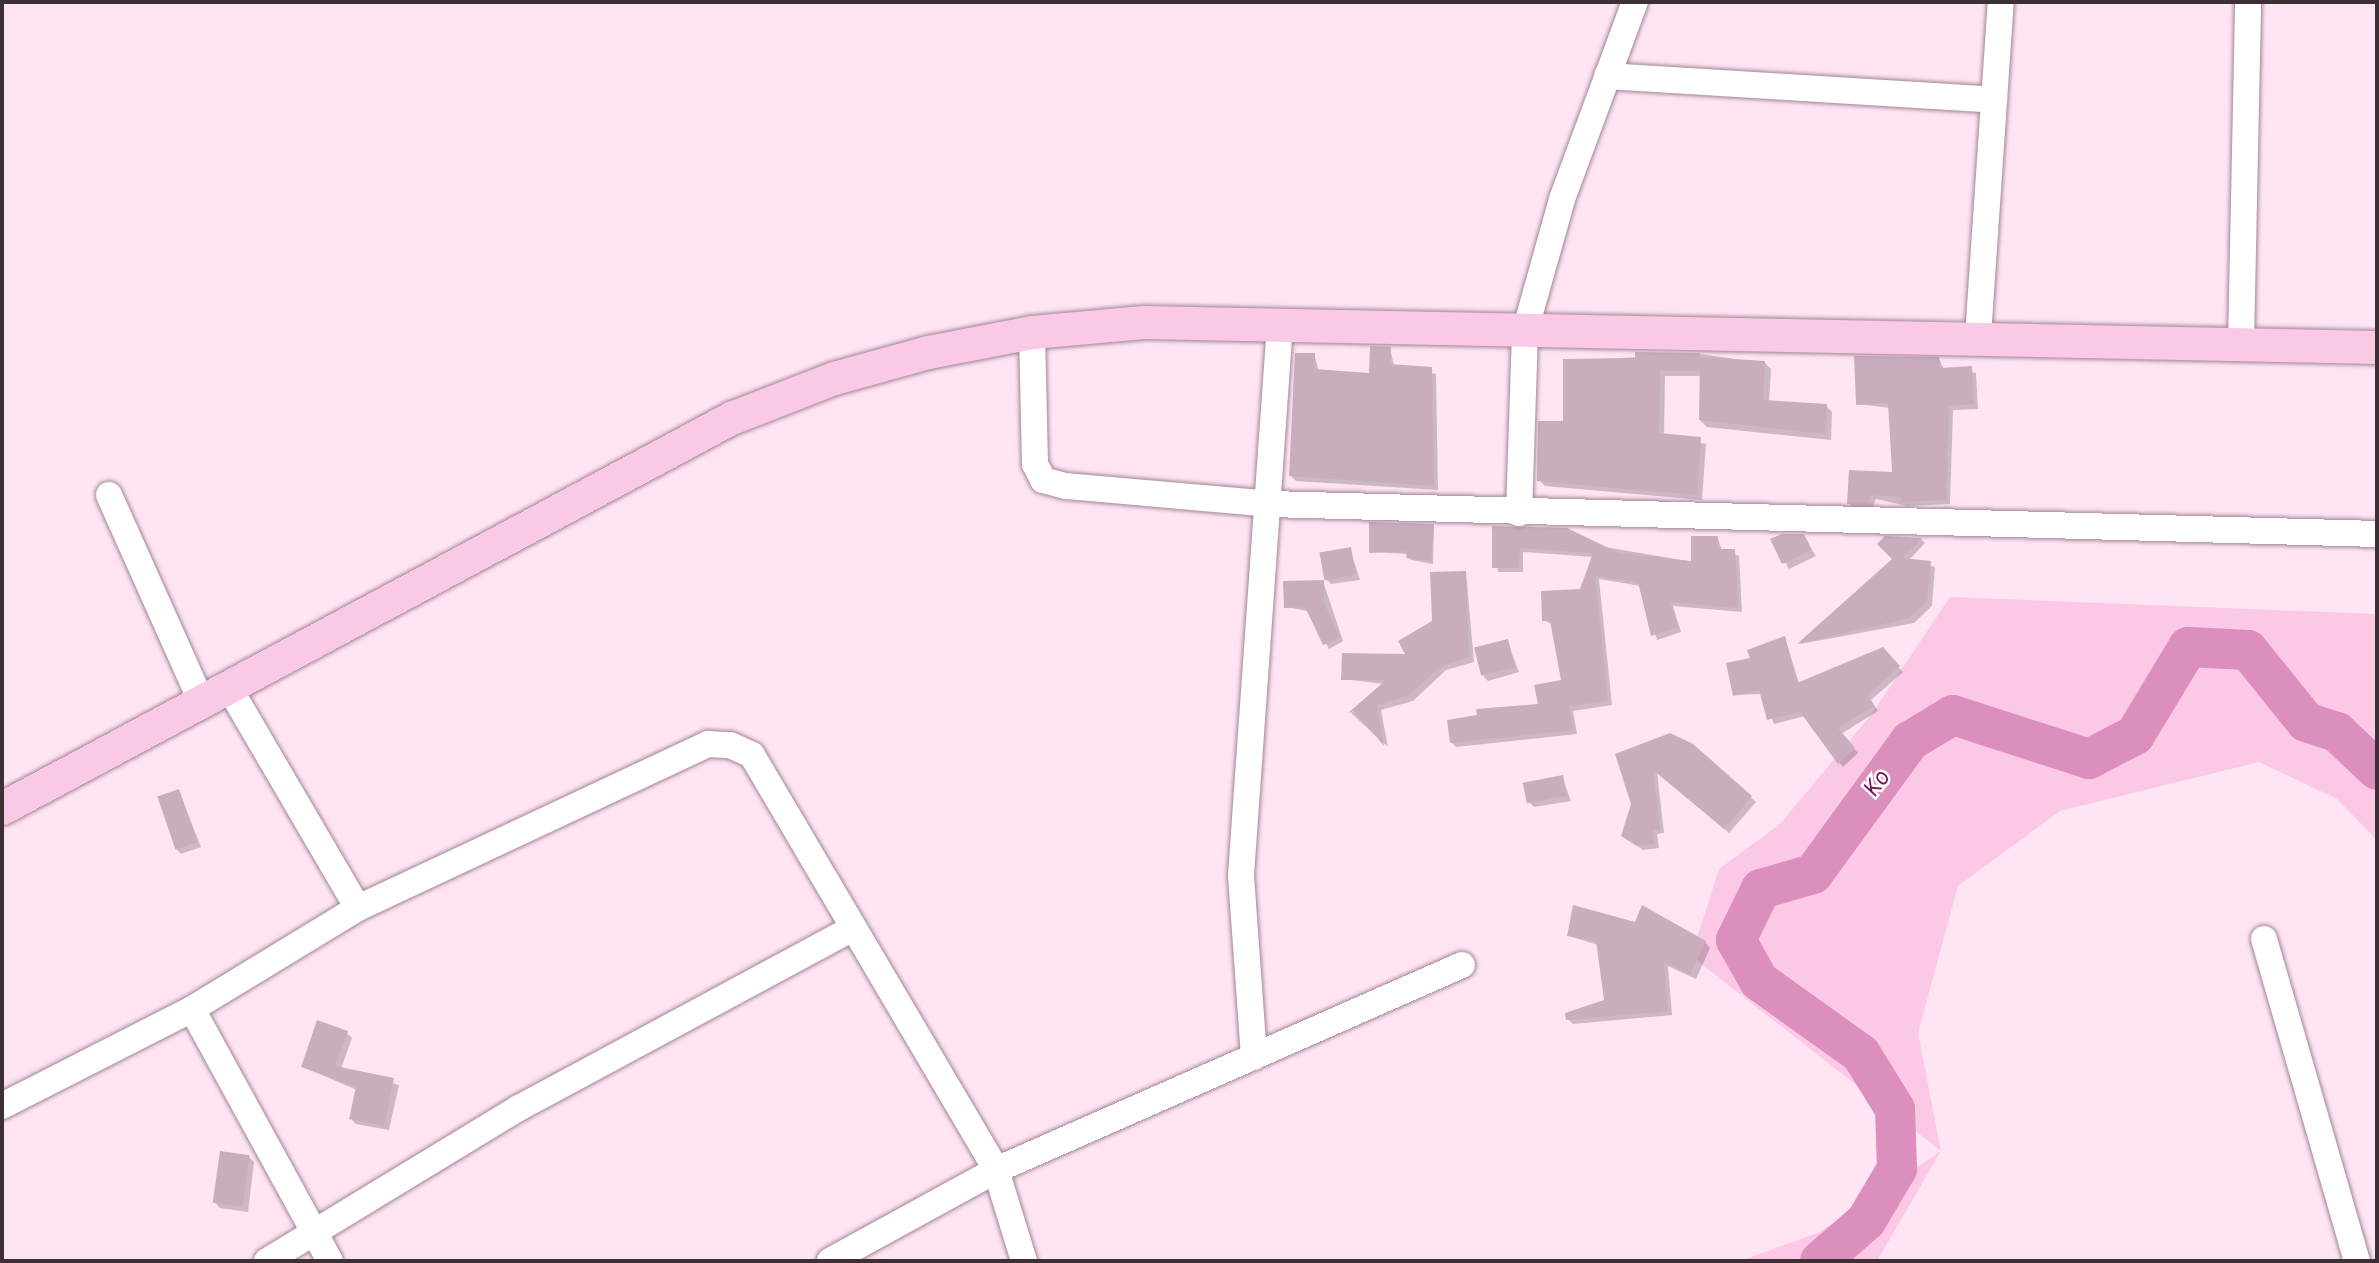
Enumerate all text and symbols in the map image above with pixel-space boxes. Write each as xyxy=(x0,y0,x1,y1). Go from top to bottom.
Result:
water label: Ko xyxy=(1855,763,1897,803)

